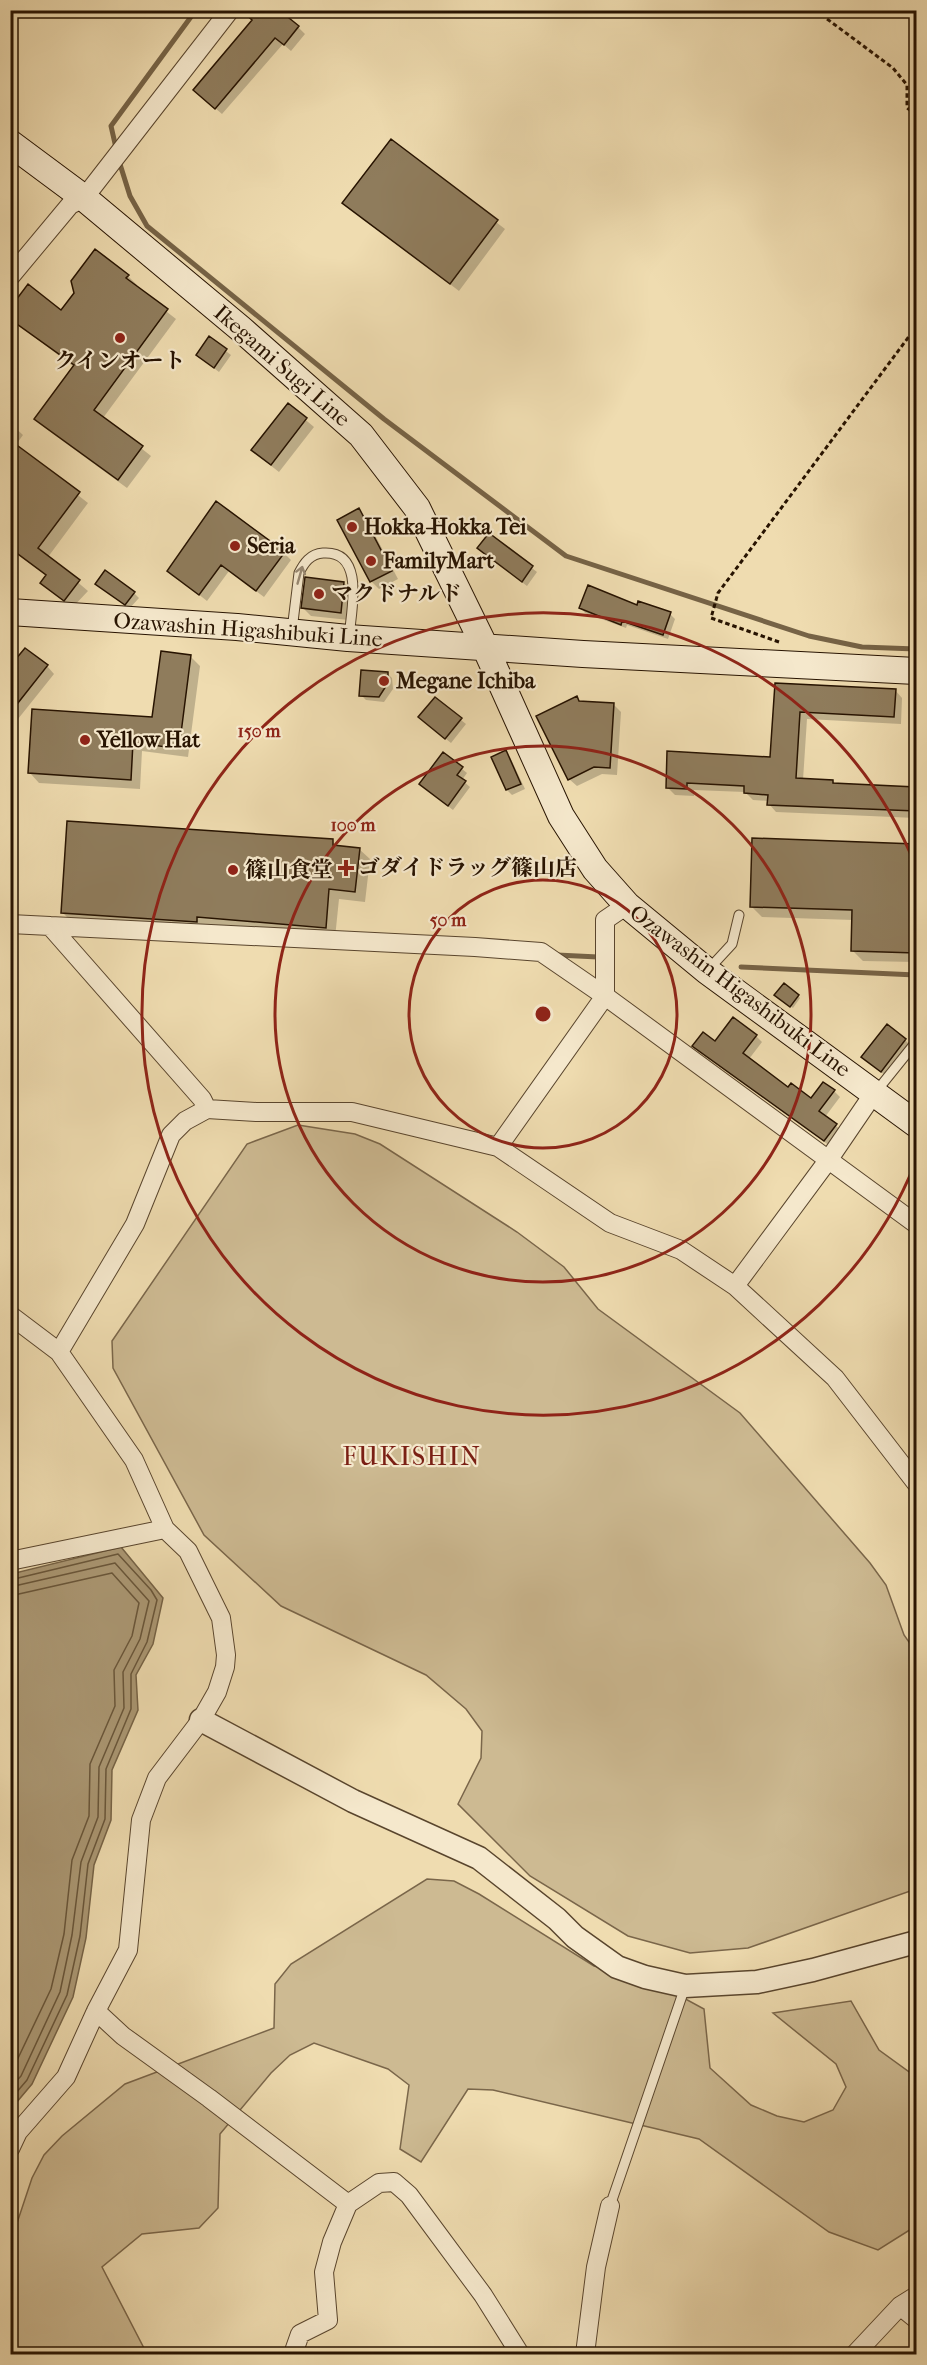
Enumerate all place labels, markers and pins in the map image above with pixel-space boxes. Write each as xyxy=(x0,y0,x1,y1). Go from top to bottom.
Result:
marker: クインオート xyxy=(113,331,127,345)
place label: クインオート xyxy=(55,348,185,374)
place label: Hokka-Hokka Tei xyxy=(364,514,527,540)
marker: Hokka-Hokka Tei xyxy=(345,520,359,534)
place label: Seria xyxy=(247,533,296,559)
marker: Seria xyxy=(228,539,242,553)
place label: FamilyMart xyxy=(382,548,495,574)
marker: FamilyMart xyxy=(364,554,378,568)
place label: マクドナルド xyxy=(331,581,462,607)
marker: マクドナルド xyxy=(312,587,326,601)
place label: Megane Ichiba xyxy=(395,668,536,694)
marker: Megane Ichiba xyxy=(377,674,391,688)
place label: Yellow Hat xyxy=(96,727,201,753)
marker: Yellow Hat xyxy=(78,733,92,747)
place label: ゴダイドラッグ篠山店 xyxy=(358,855,577,881)
place label: 篠山食堂 xyxy=(245,857,333,883)
marker: ゴダイドラッグ篠山店 xyxy=(339,861,353,875)
marker: 篠山食堂 xyxy=(226,863,240,877)
centre of rings xyxy=(533,1004,553,1024)

